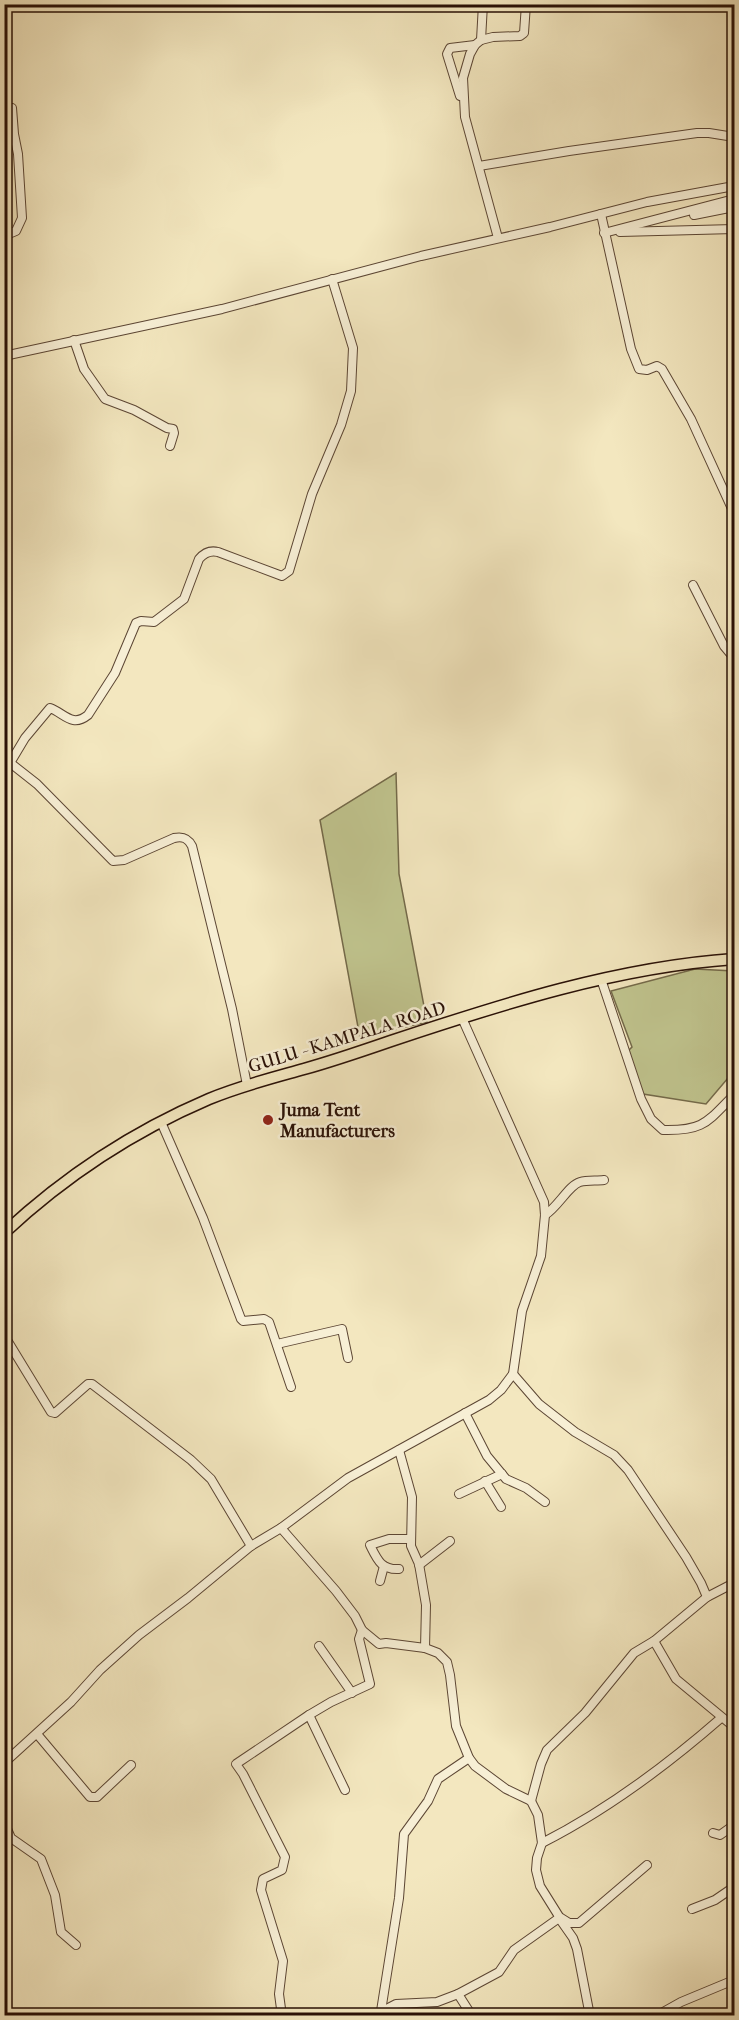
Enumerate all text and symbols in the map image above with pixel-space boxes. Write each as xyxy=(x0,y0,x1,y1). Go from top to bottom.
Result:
street label: GULU - KAMPALA ROAD xyxy=(246,997,448,1078)
place label: Juma Tent Manufacturers xyxy=(278,1100,395,1142)
marker: Juma Tent Manufacturers xyxy=(261,1113,275,1127)

